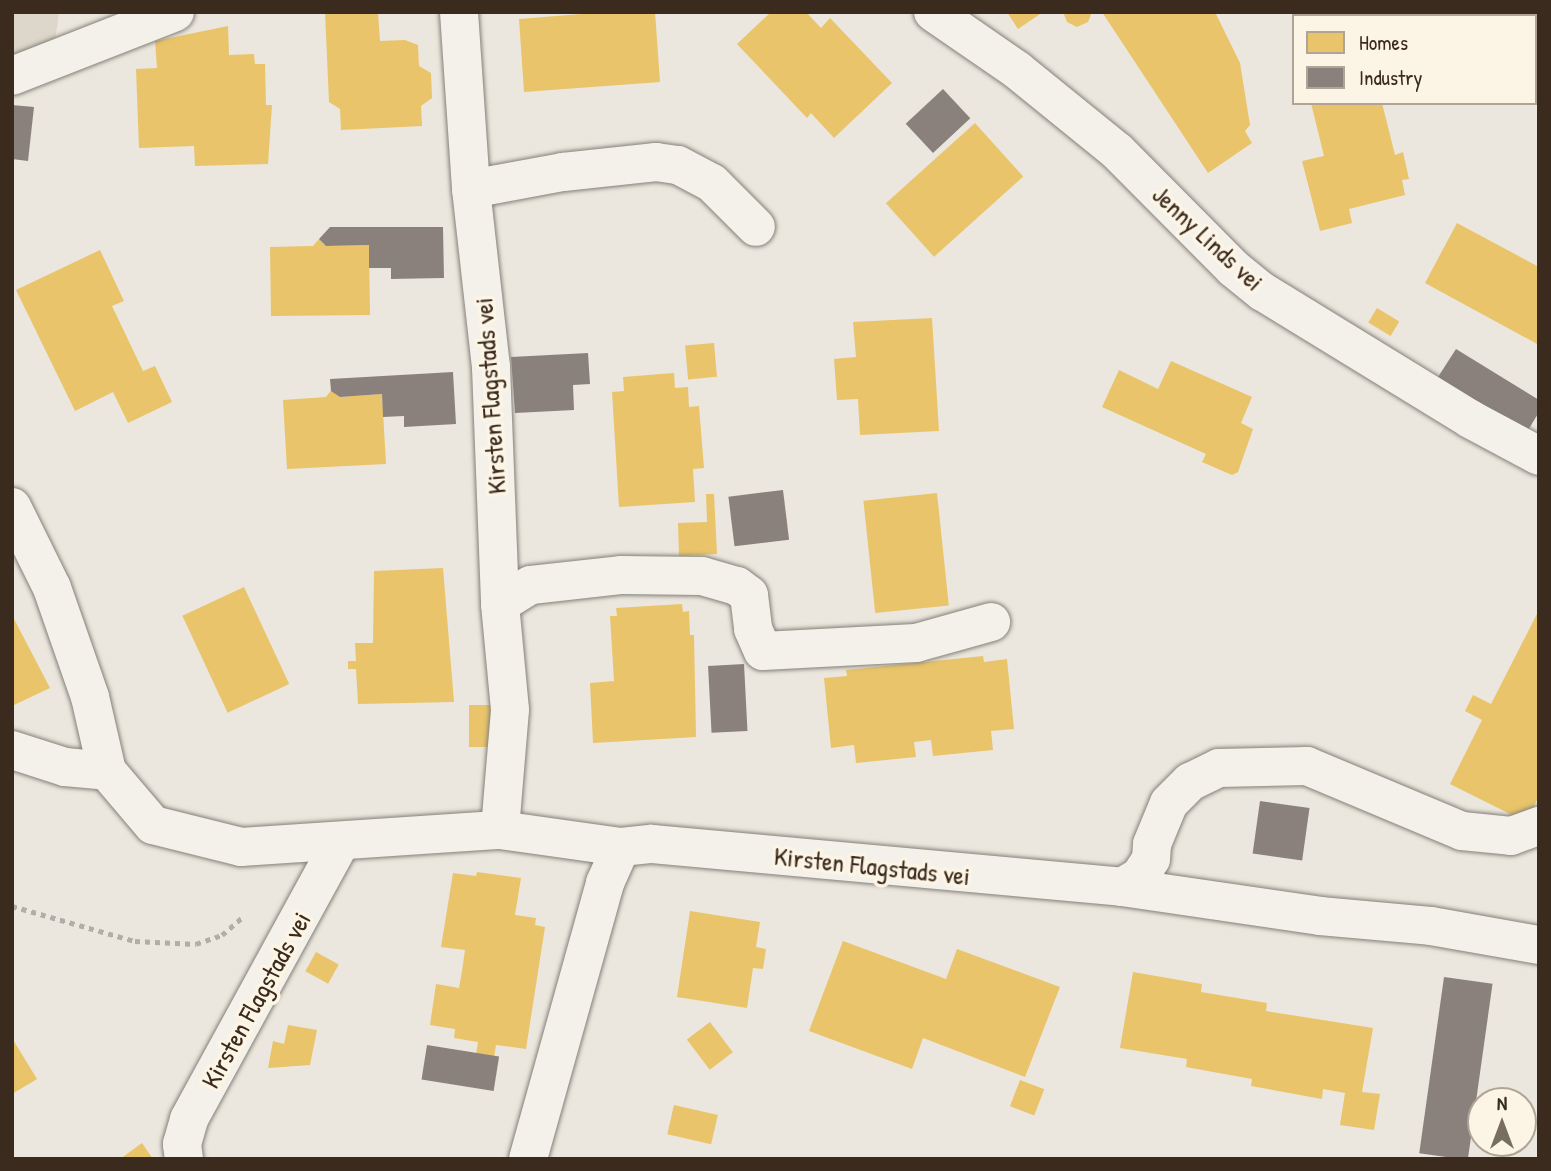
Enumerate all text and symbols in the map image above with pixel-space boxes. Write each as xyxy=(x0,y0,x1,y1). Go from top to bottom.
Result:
legend xyxy=(1292,14,1537,105)
text: Homes xyxy=(1359,28,1408,57)
text: Industry xyxy=(1359,63,1422,92)
street label: Jenny Linds vei xyxy=(1146,179,1270,297)
street label: Kirsten Flagstads vei xyxy=(468,297,512,495)
street label: Kirsten Flagstads vei xyxy=(773,840,971,892)
street label: Kirsten Flagstads vei xyxy=(195,906,317,1094)
north arrow xyxy=(1467,1087,1537,1157)
text: N xyxy=(1497,1090,1507,1116)

